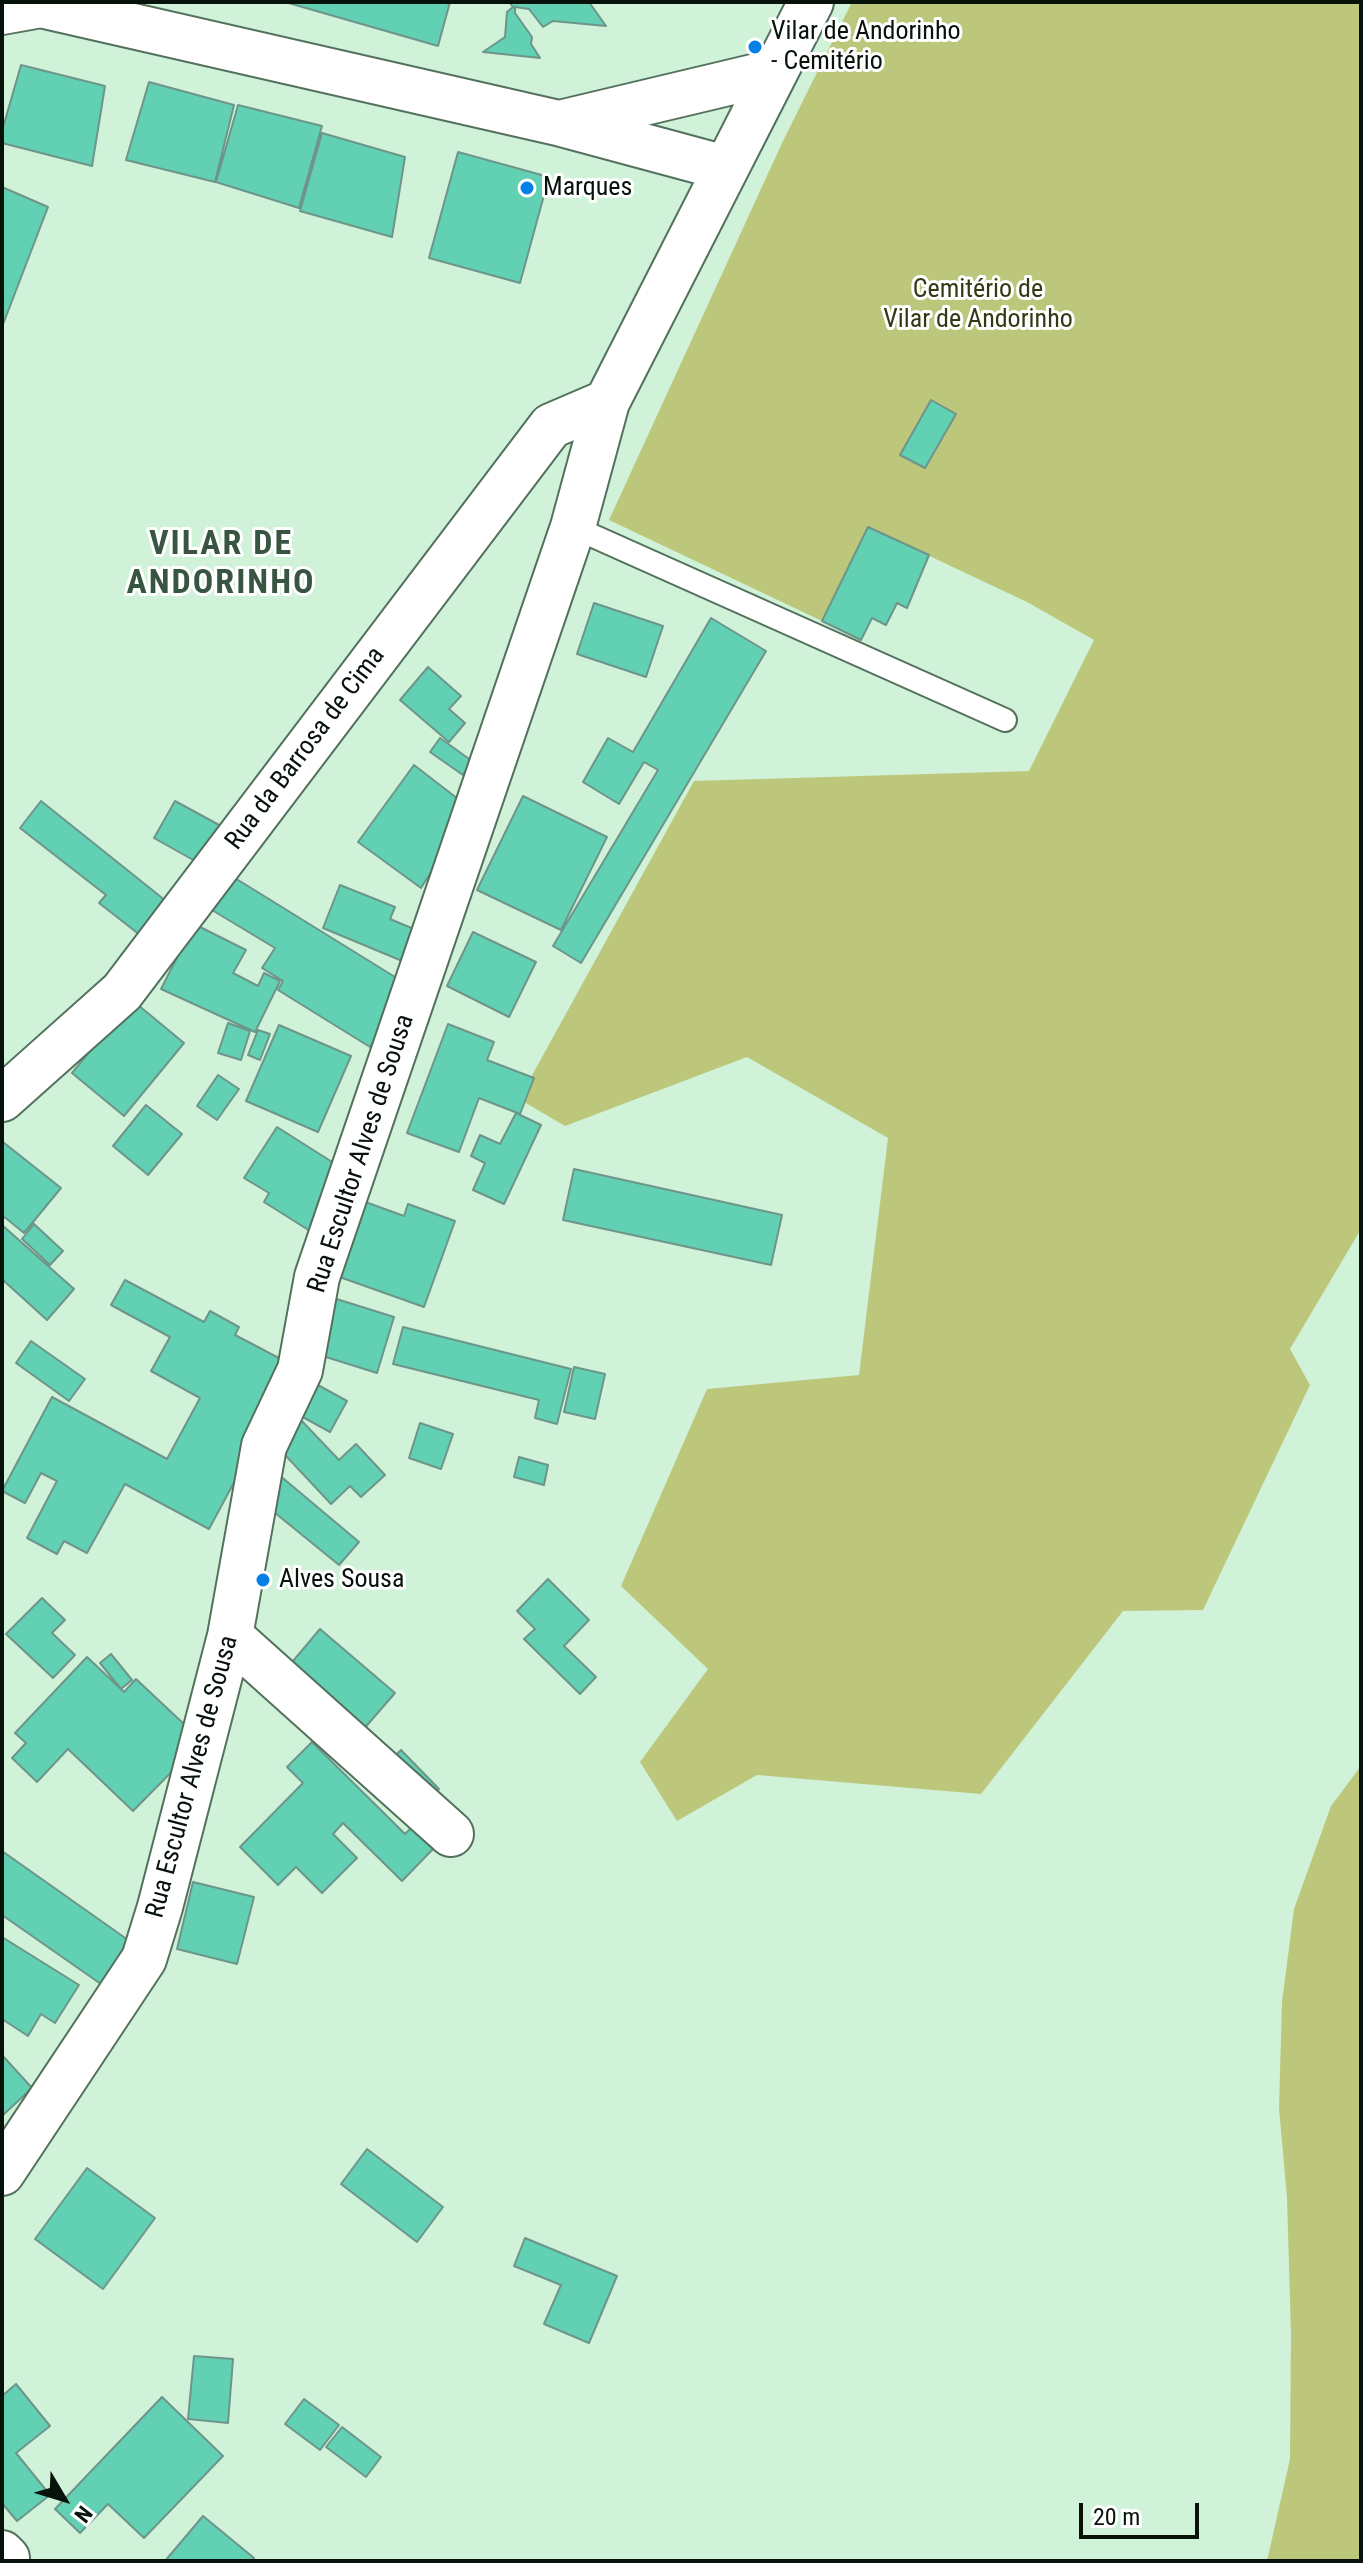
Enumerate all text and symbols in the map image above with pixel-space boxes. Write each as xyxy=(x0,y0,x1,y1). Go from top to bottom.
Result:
place label: Vilar de Andorinho - Cemitério xyxy=(771,16,961,78)
marker: Vilar de Andorinho - Cemitério xyxy=(746,38,764,56)
place label: Marques xyxy=(543,172,632,204)
marker: Marques xyxy=(518,179,536,197)
park label: Cemitério de Vilar de Andorinho xyxy=(883,274,1073,336)
district label: VILAR DE ANDORINHO xyxy=(126,525,316,604)
street label: Rua da Barrosa de Cima xyxy=(220,642,392,856)
street label: Rua Escultor Alves de Sousa xyxy=(302,1011,422,1297)
place label: Alves Sousa xyxy=(279,1564,404,1596)
marker: Alves Sousa xyxy=(254,1571,272,1589)
street label: Rua Escultor Alves de Sousa xyxy=(140,1632,246,1922)
north arrow xyxy=(24,2459,104,2539)
scale bar xyxy=(1083,2487,1203,2537)
text: N xyxy=(69,2501,97,2527)
text: 20 m xyxy=(1093,2503,1140,2531)

